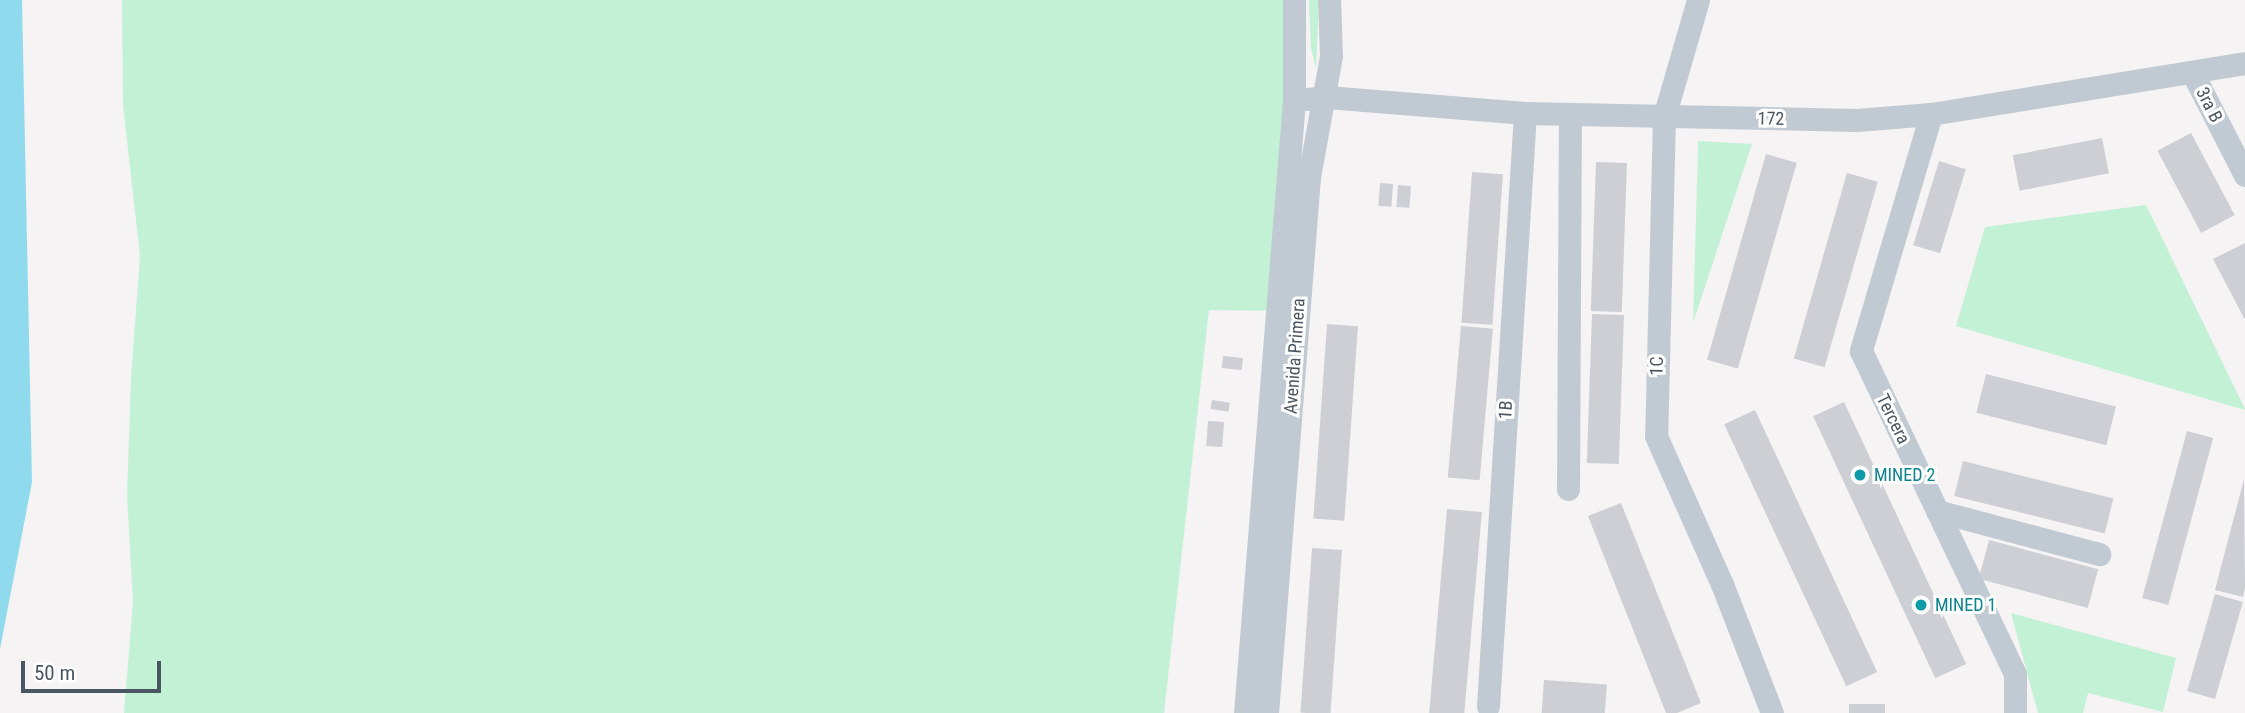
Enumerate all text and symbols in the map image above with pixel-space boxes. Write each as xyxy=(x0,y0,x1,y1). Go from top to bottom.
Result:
street label: 3ra B xyxy=(2191,84,2227,126)
street label: 172 xyxy=(1757,108,1785,130)
street label: Avenida Primera xyxy=(1280,297,1310,415)
street label: 1C xyxy=(1646,356,1668,376)
street label: Tercera xyxy=(1872,391,1914,447)
street label: 1B xyxy=(1495,400,1517,420)
place label: MINED 2 xyxy=(1874,464,1935,486)
marker: MINED 2 xyxy=(1852,467,1868,483)
place label: MINED 1 xyxy=(1935,594,1996,616)
marker: MINED 1 xyxy=(1913,597,1929,613)
scale bar xyxy=(24,646,164,690)
text: 50 m xyxy=(34,661,75,685)

